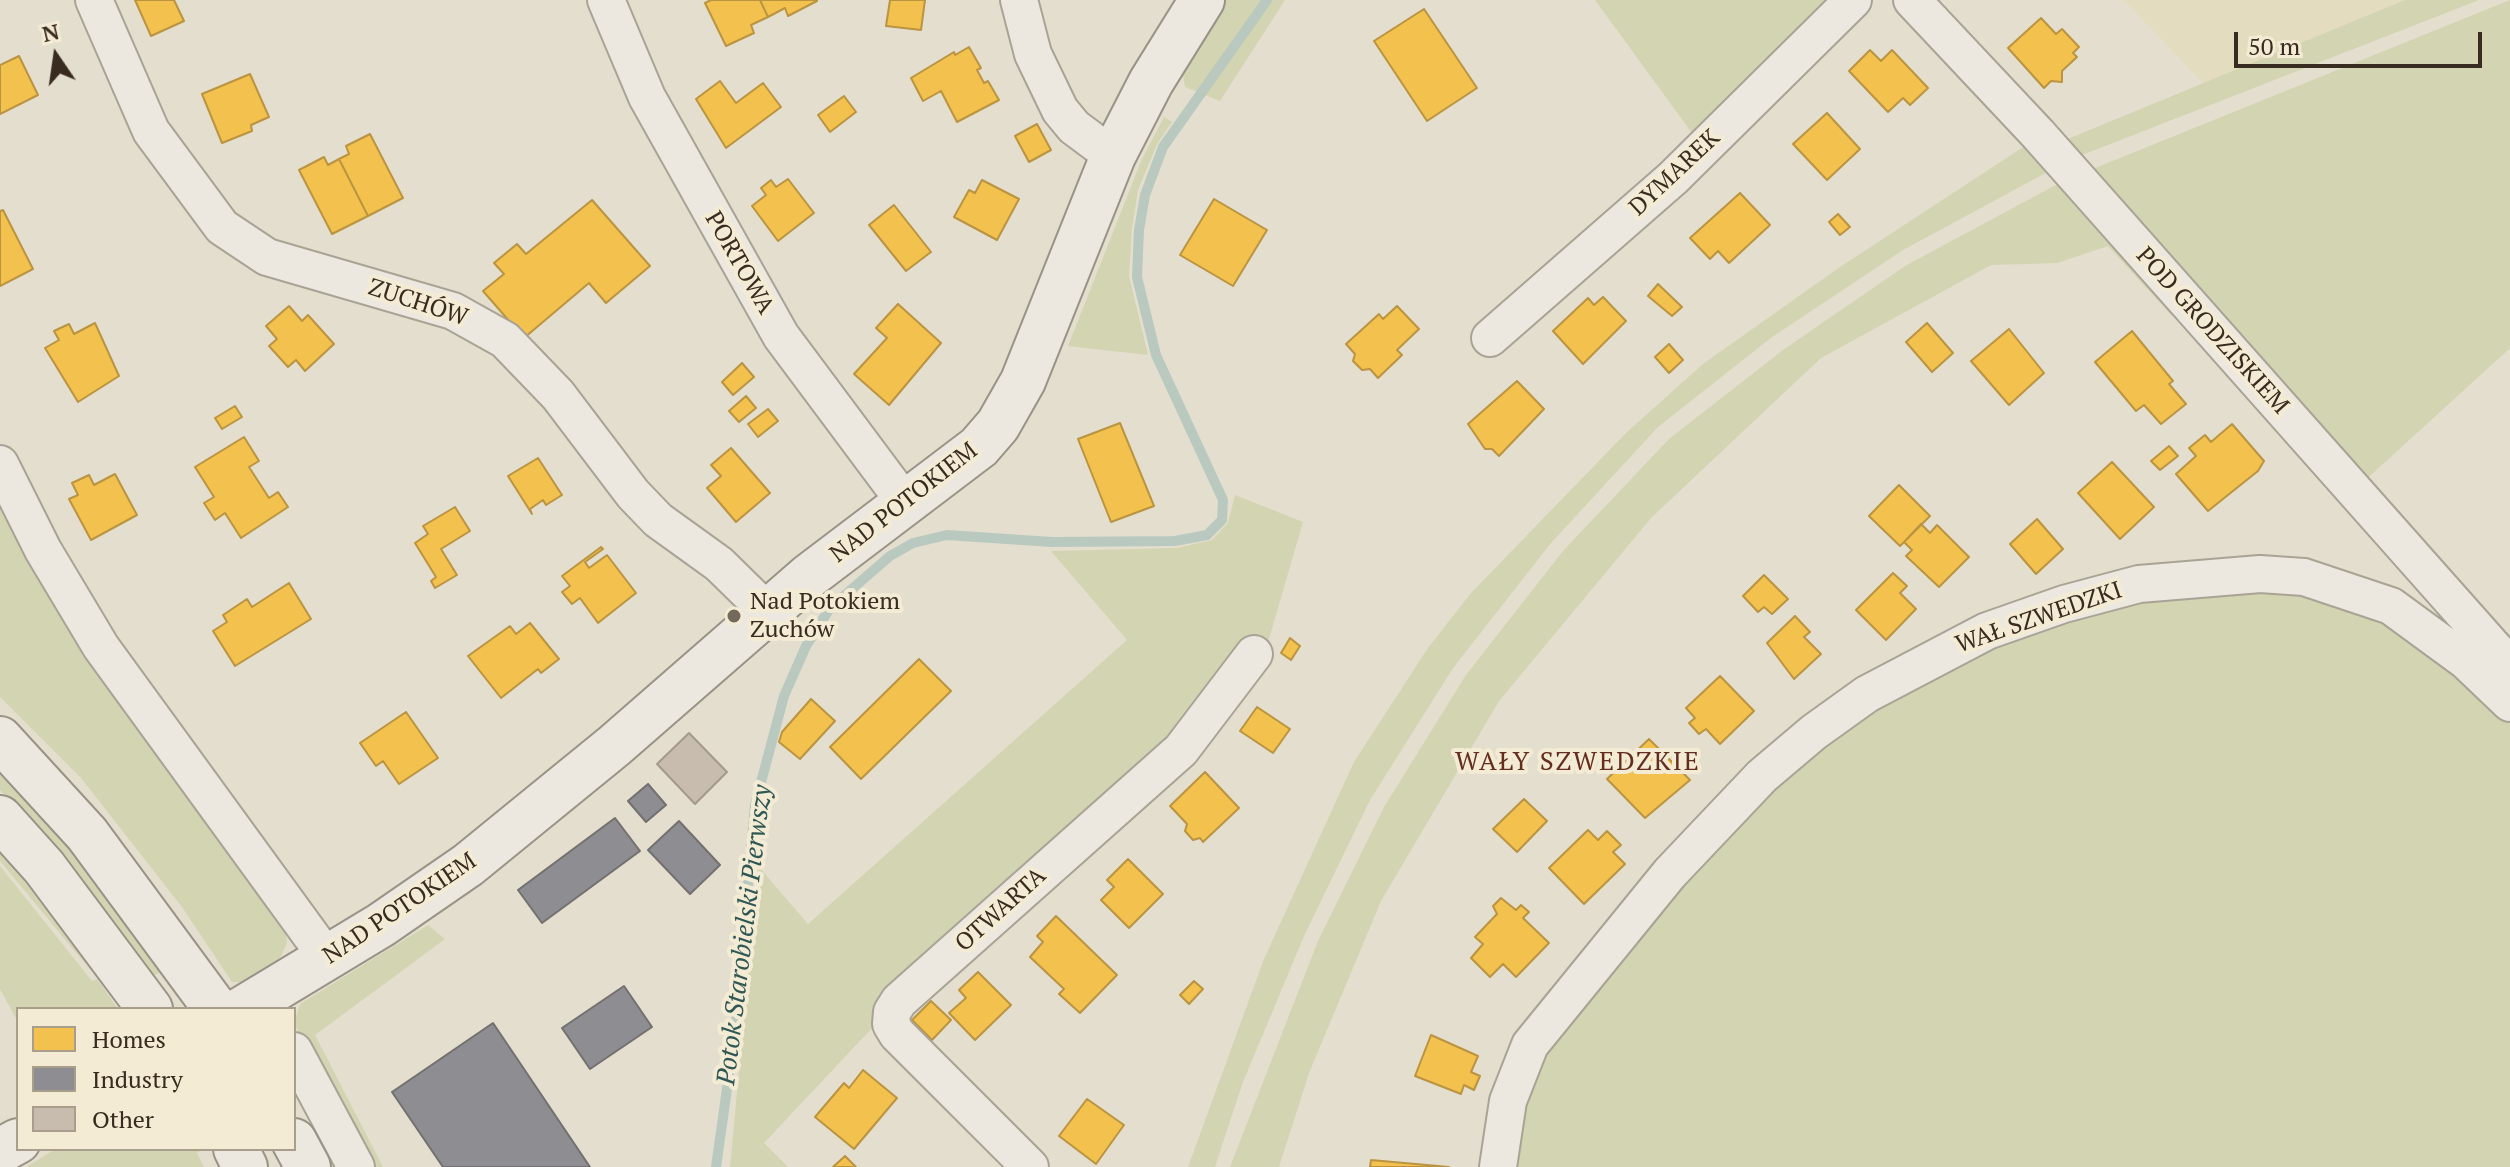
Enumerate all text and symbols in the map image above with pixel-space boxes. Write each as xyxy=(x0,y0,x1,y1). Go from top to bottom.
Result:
north arrow xyxy=(16,16,96,96)
text: N xyxy=(39,16,62,48)
scale bar xyxy=(2238,16,2486,66)
text: 50 m xyxy=(2248,30,2300,62)
street label: DYMAREK xyxy=(1624,124,1726,222)
street label: PORTOWA xyxy=(698,207,780,319)
street label: POD GRODZISKIEM xyxy=(2130,242,2294,420)
street label: ZUCHÓW xyxy=(365,273,471,333)
street label: NAD POTOKIEM xyxy=(825,437,983,569)
street label: WAŁ SZWEDZKI xyxy=(1952,576,2126,660)
place label: Nad Potokiem Zuchów xyxy=(750,588,900,644)
marker: Nad Potokiem Zuchów xyxy=(725,607,743,625)
district label: WAŁY SZWEDZKIE xyxy=(1455,747,1701,779)
water label: Potok Starobielski Pierwszy xyxy=(711,783,779,1087)
street label: NAD POTOKIEM xyxy=(318,847,482,971)
street label: OTWARTA xyxy=(950,862,1052,958)
legend xyxy=(16,1007,296,1151)
text: Homes xyxy=(92,1023,166,1055)
text: Industry xyxy=(92,1063,183,1095)
text: Other xyxy=(92,1103,154,1135)

